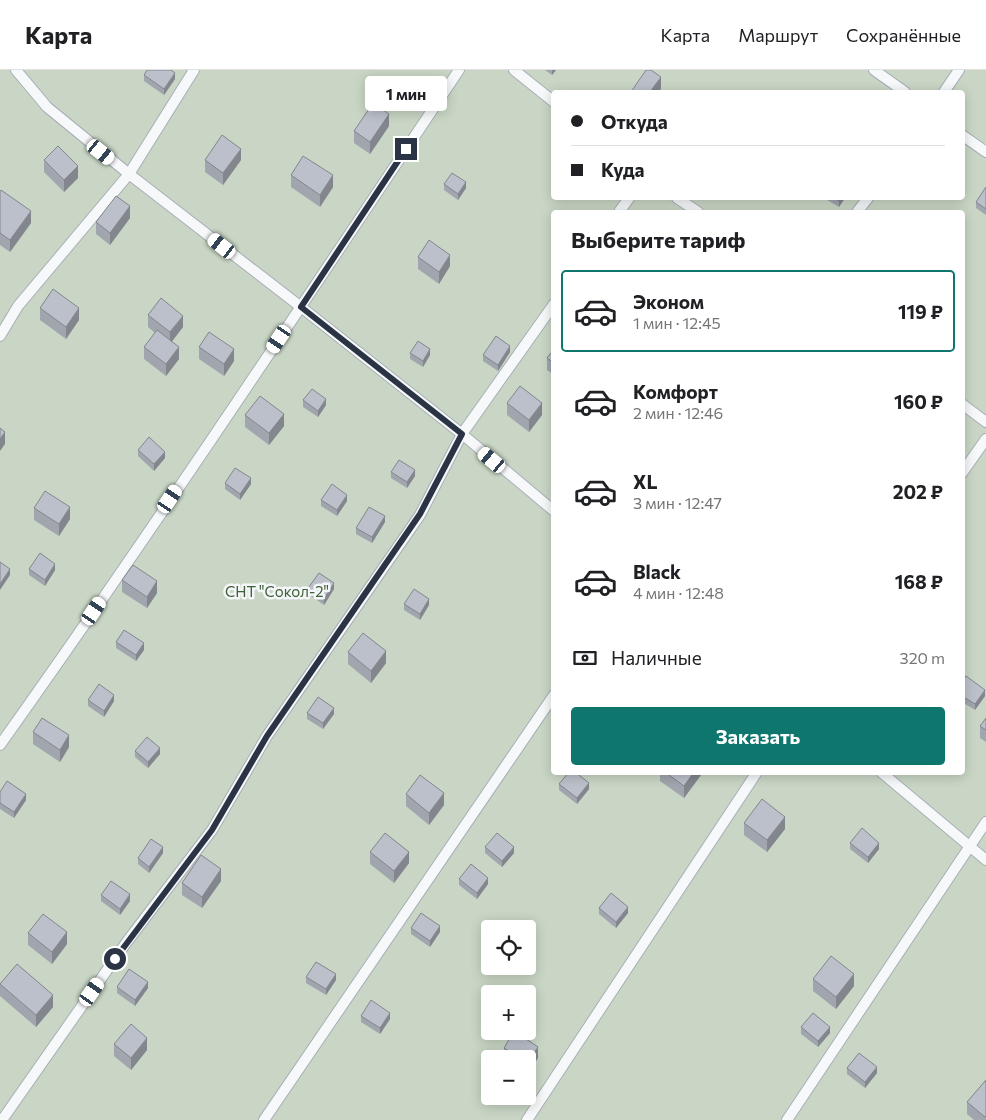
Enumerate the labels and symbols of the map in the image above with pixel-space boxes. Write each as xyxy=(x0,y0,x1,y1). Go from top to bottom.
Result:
callout: 1 мин xyxy=(365,77,447,112)
car xyxy=(84,137,117,167)
route end xyxy=(395,138,417,160)
car xyxy=(205,231,238,261)
car xyxy=(264,322,293,356)
car xyxy=(475,445,508,475)
car xyxy=(155,482,184,516)
park label: СНТ "Сокол-2" xyxy=(225,582,329,600)
car xyxy=(79,594,108,628)
route start xyxy=(104,948,126,970)
car xyxy=(77,975,106,1009)

